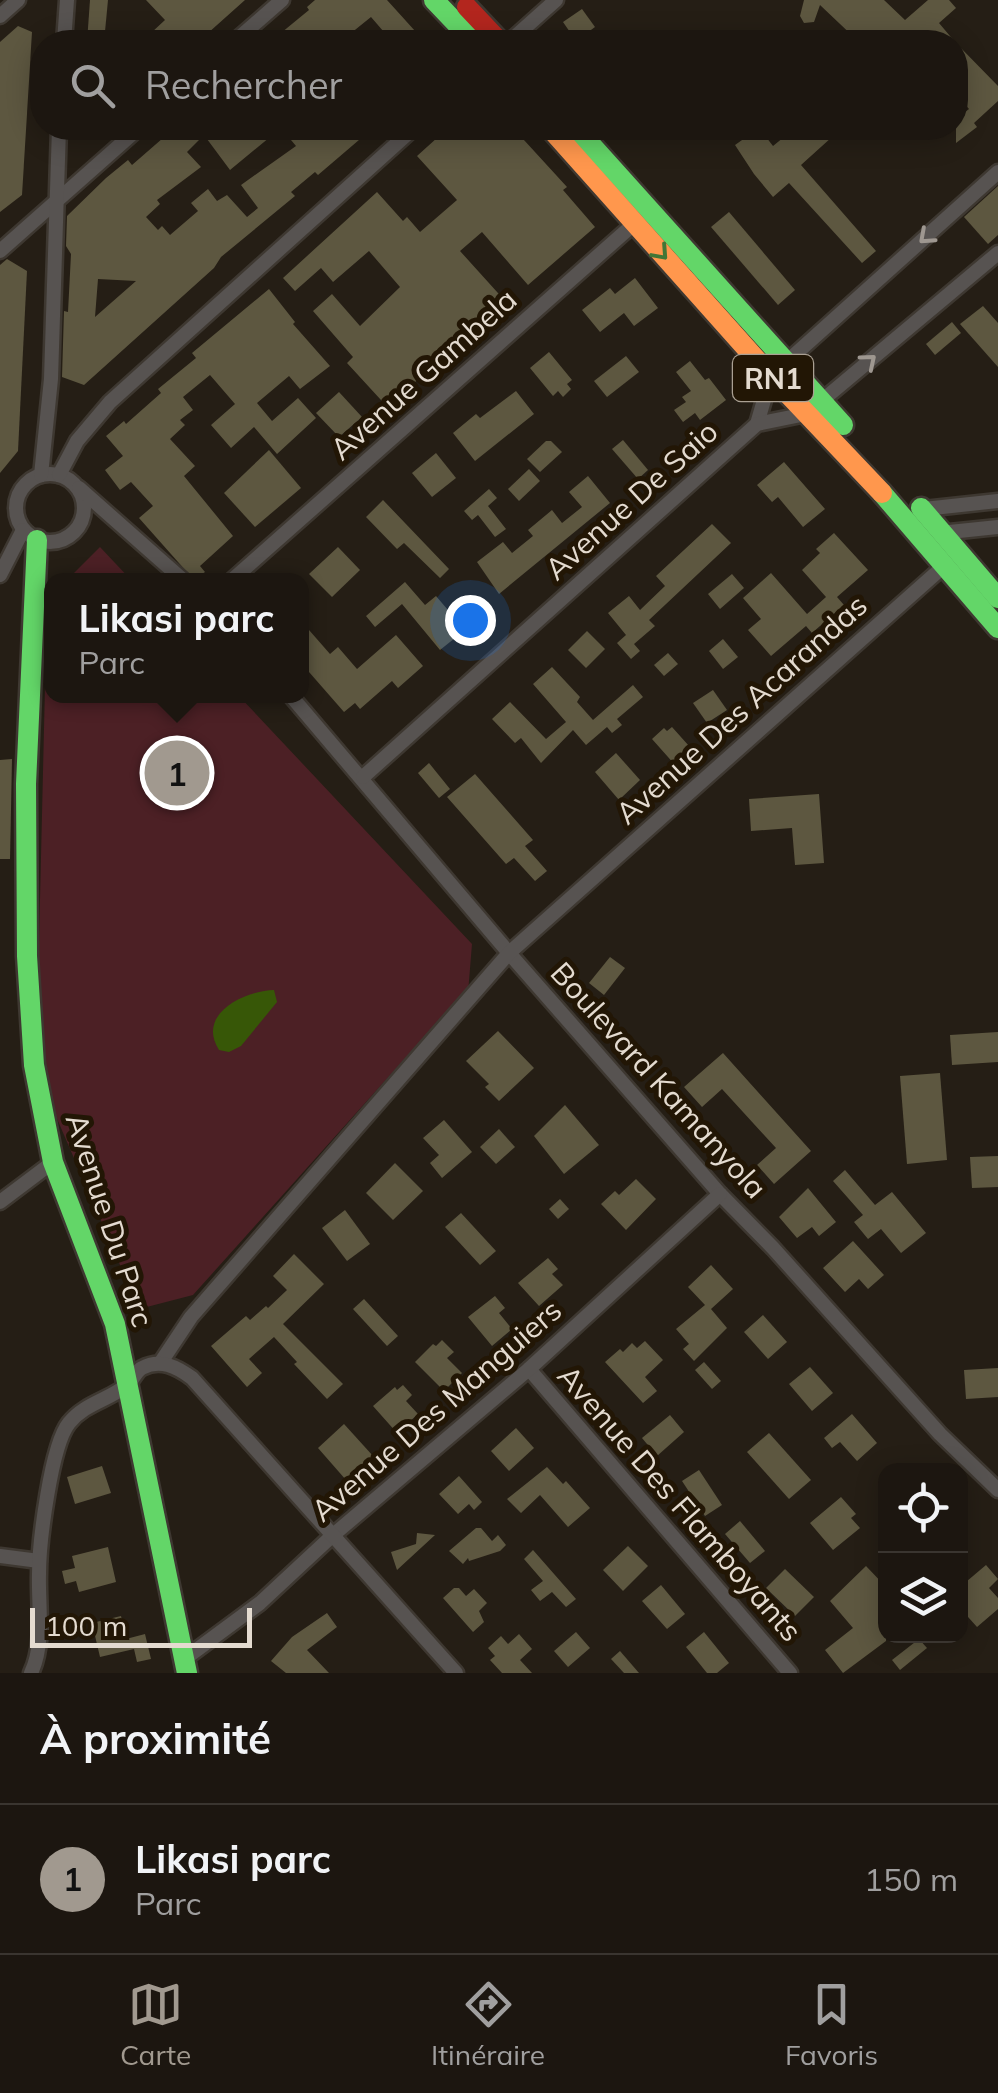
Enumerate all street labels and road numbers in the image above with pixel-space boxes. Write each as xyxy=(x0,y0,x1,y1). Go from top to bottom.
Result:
street label: Avenue Gambela xyxy=(322,280,524,468)
road number: RN1 xyxy=(733,355,813,401)
street label: Avenue De Saio xyxy=(537,412,725,588)
street label: Avenue Des Acarandas xyxy=(607,586,875,832)
street label: Boulevard Kamanyola xyxy=(543,954,775,1206)
street label: Avenue Du Parc xyxy=(58,1108,162,1332)
street label: Avenue Des Manguiers xyxy=(303,1291,569,1529)
street label: Avenue Des Flamboyants xyxy=(550,1357,810,1649)

